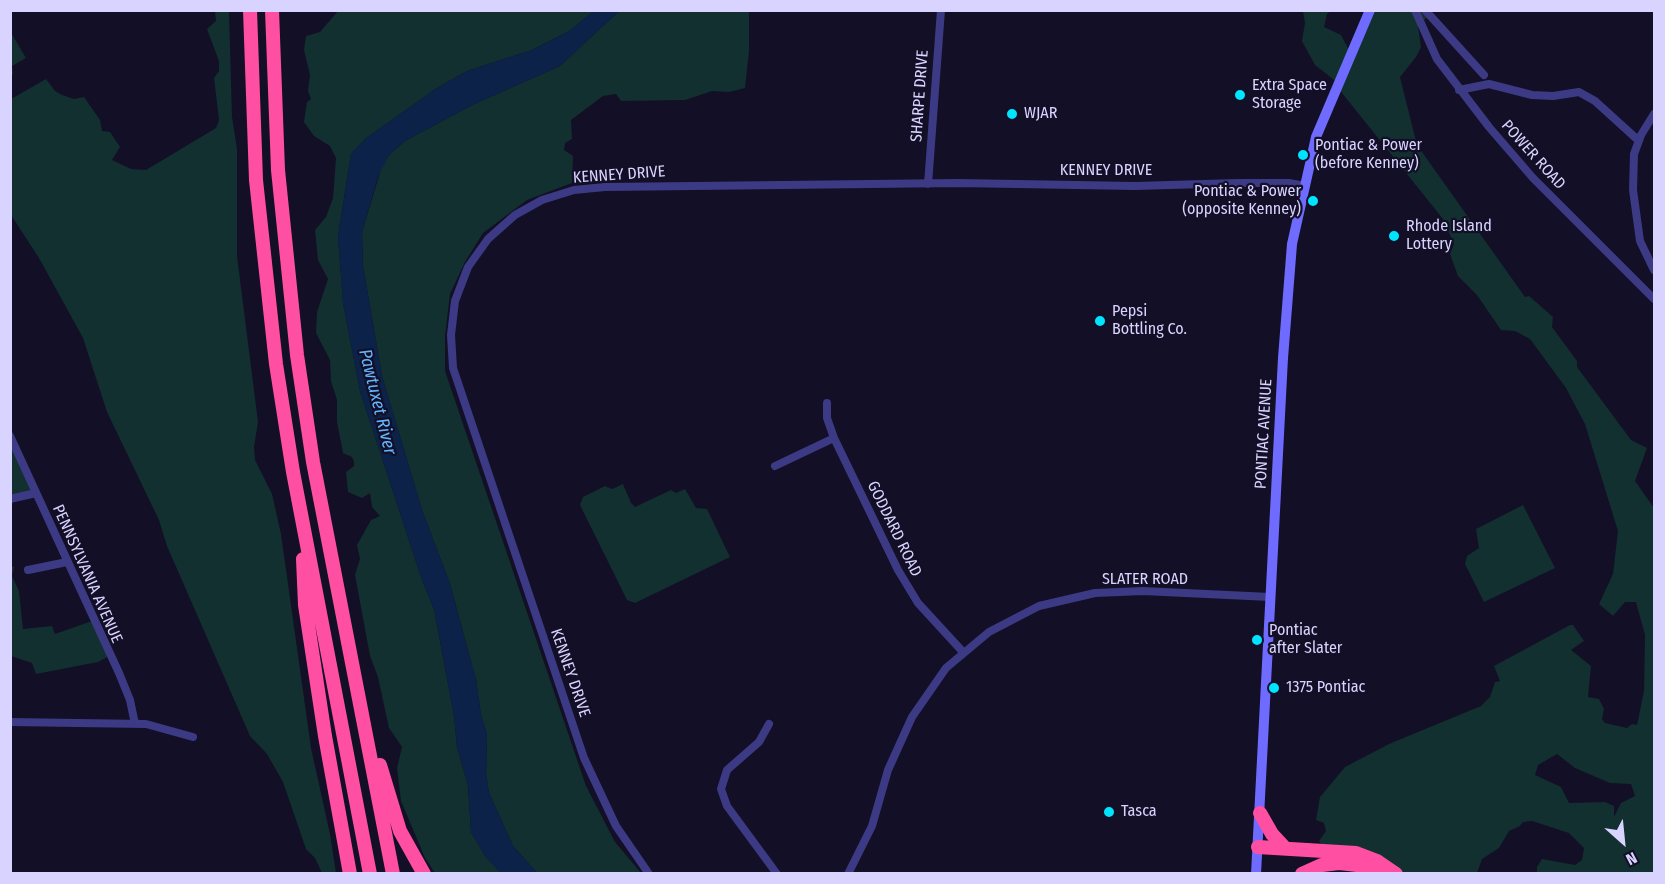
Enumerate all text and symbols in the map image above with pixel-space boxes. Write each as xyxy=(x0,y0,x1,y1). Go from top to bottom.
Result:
street label: SHARPE DRIVE xyxy=(907,49,933,143)
place label: Extra Space Storage xyxy=(1252,76,1327,114)
marker: Extra Space Storage xyxy=(1233,88,1247,102)
place label: WJAR xyxy=(1024,104,1057,124)
marker: WJAR xyxy=(1005,107,1019,121)
street label: POWER ROAD xyxy=(1497,116,1569,194)
place label: Pontiac & Power (before Kenney) xyxy=(1315,136,1422,174)
marker: Pontiac & Power (before Kenney) xyxy=(1296,148,1310,162)
street label: KENNEY DRIVE xyxy=(1060,161,1152,181)
street label: KENNEY DRIVE xyxy=(572,162,666,188)
place label: Pontiac & Power (opposite Kenney) xyxy=(1182,182,1301,220)
marker: Pontiac & Power (opposite Kenney) xyxy=(1306,194,1320,208)
place label: Rhode Island Lottery xyxy=(1406,217,1492,255)
marker: Rhode Island Lottery xyxy=(1387,229,1401,243)
place label: Pepsi Bottling Co. xyxy=(1112,302,1187,340)
marker: Pepsi Bottling Co. xyxy=(1093,314,1107,328)
water label: Pawtuxet River xyxy=(353,347,401,457)
street label: PONTIAC AVENUE xyxy=(1252,378,1276,490)
street label: GODDARD ROAD xyxy=(863,478,925,580)
street label: PENNSYLVANIA AVENUE xyxy=(48,502,126,646)
street label: SLATER ROAD xyxy=(1102,570,1188,590)
place label: Pontiac after Slater xyxy=(1269,621,1342,659)
street label: KENNEY DRIVE xyxy=(546,626,594,720)
marker: Pontiac after Slater xyxy=(1250,633,1264,647)
place label: 1375 Pontiac xyxy=(1286,678,1365,698)
marker: 1375 Pontiac xyxy=(1267,681,1281,695)
place label: Tasca xyxy=(1121,802,1157,822)
marker: Tasca xyxy=(1102,805,1116,819)
north arrow xyxy=(1593,812,1653,872)
text: N xyxy=(1623,848,1640,869)

